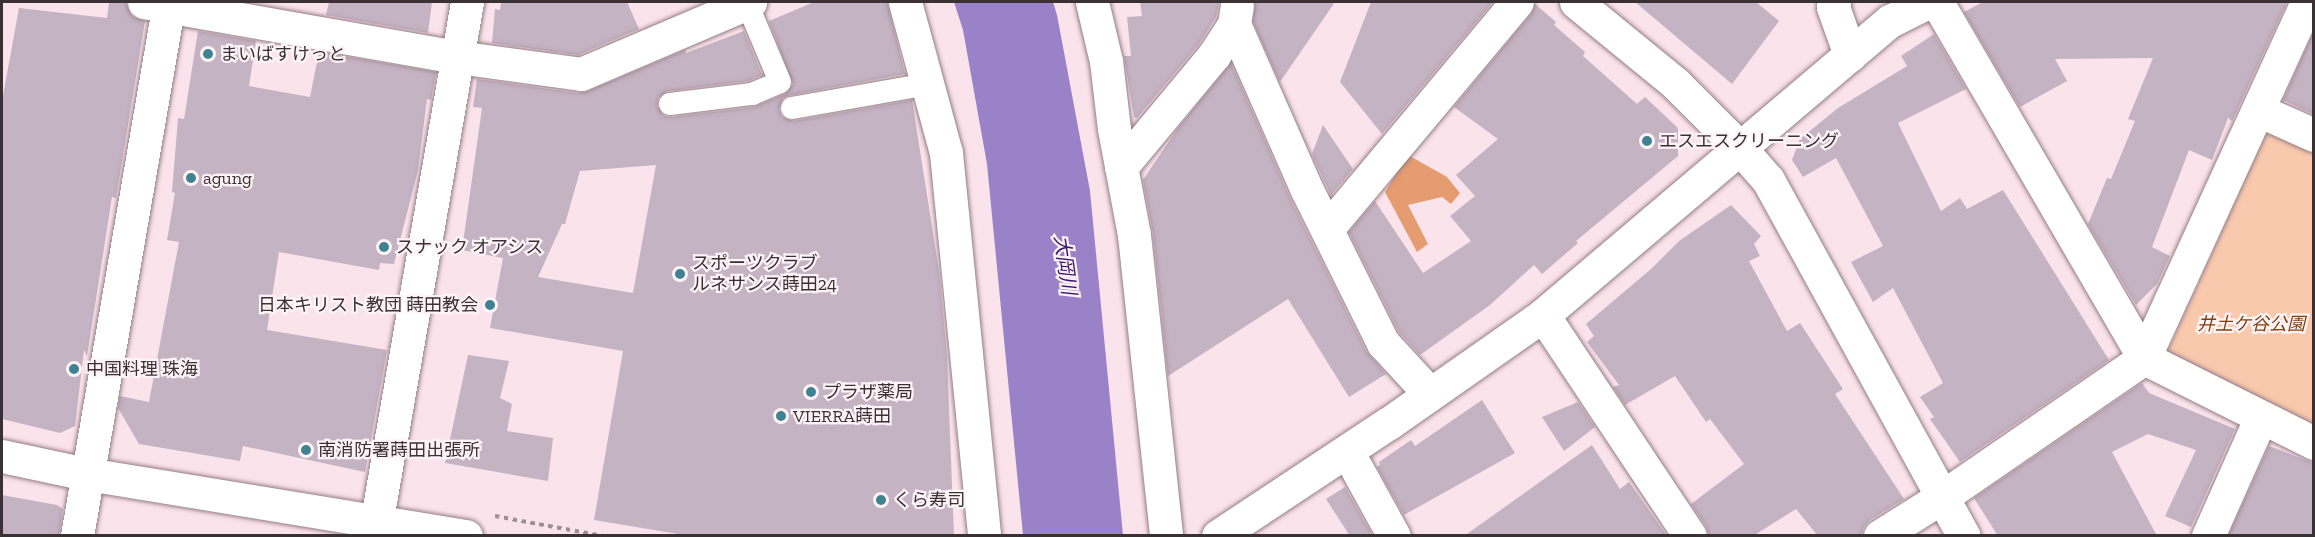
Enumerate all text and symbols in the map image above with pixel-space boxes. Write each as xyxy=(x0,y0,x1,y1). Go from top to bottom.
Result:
place label: まいばすけっと xyxy=(220,43,346,65)
marker: まいばすけっと xyxy=(201,47,215,61)
place label: エスエスクリーニング xyxy=(1659,130,1839,152)
marker: エスエスクリーニング xyxy=(1640,134,1654,148)
place label: agung xyxy=(203,167,252,189)
marker: agung xyxy=(184,171,198,185)
water label: 大岡川 xyxy=(1049,234,1081,296)
place label: スナック オアシス xyxy=(396,236,544,258)
marker: スナック オアシス xyxy=(377,240,391,254)
place label: スポーツクラブ ルネサンス蒔田24 xyxy=(692,253,837,296)
marker: スポーツクラブ ルネサンス蒔田24 xyxy=(673,267,687,281)
place label: 日本キリスト教団 蒔田教会 xyxy=(258,294,478,316)
marker: 日本キリスト教団 蒔田教会 xyxy=(483,298,497,312)
park label: 井土ケ谷公園 xyxy=(2197,313,2305,335)
place label: 中国料理 珠海 xyxy=(86,358,198,380)
marker: 中国料理 珠海 xyxy=(67,362,81,376)
place label: プラザ薬局 xyxy=(823,381,913,403)
marker: プラザ薬局 xyxy=(804,385,818,399)
place label: VIERRA蒔田 xyxy=(793,405,891,427)
marker: VIERRA蒔田 xyxy=(774,409,788,423)
place label: 南消防署蒔田出張所 xyxy=(318,439,480,461)
marker: 南消防署蒔田出張所 xyxy=(299,443,313,457)
place label: くら寿司 xyxy=(893,489,965,511)
marker: くら寿司 xyxy=(874,493,888,507)

